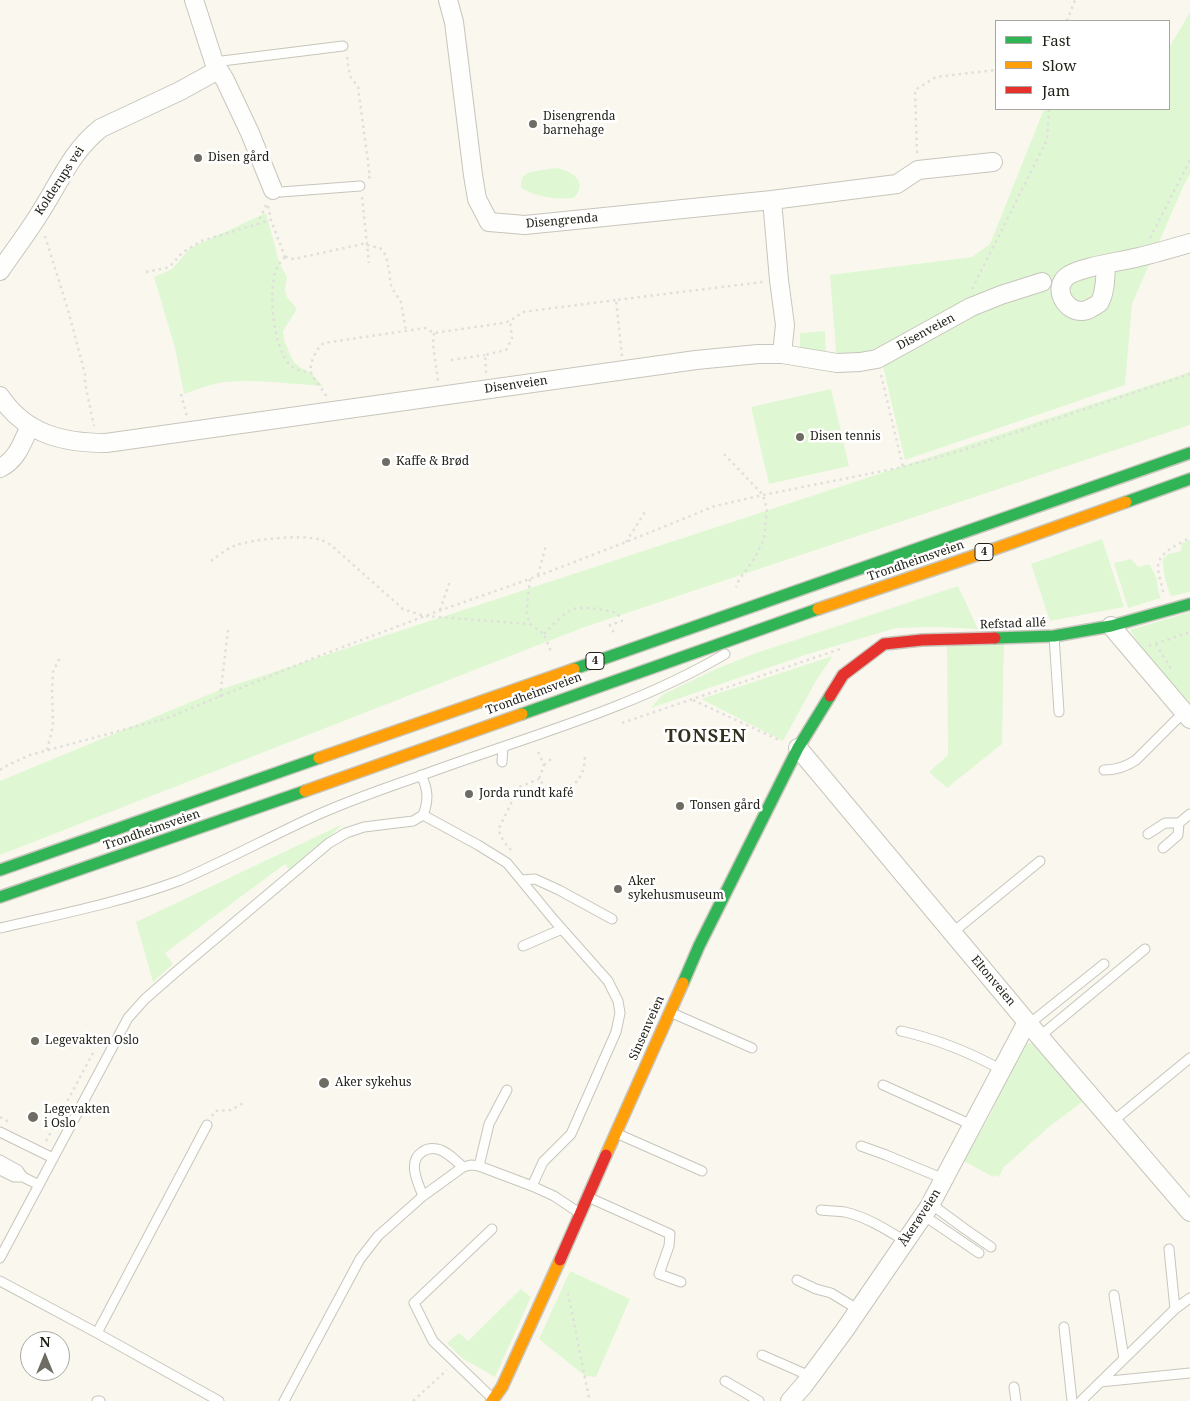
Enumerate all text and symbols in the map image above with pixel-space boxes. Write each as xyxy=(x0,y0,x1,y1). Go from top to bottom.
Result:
legend xyxy=(995,20,1170,110)
text: Fast xyxy=(1042,30,1071,50)
text: Slow xyxy=(1042,55,1076,75)
text: Jam xyxy=(1042,80,1070,100)
place label: Disengrenda barnehage xyxy=(543,110,616,138)
marker: Disengrenda barnehage xyxy=(527,118,539,130)
street label: Kolderups vei xyxy=(32,144,88,218)
place label: Disen gård xyxy=(208,151,269,165)
marker: Disen gård xyxy=(192,152,204,164)
street label: Disengrenda xyxy=(525,211,599,231)
street label: Disenveien xyxy=(895,311,957,353)
street label: Disenveien xyxy=(484,373,548,397)
place label: Disen tennis xyxy=(810,430,881,444)
marker: Disen tennis xyxy=(794,431,806,443)
place label: Kaffe & Brød xyxy=(396,455,469,469)
marker: Kaffe & Brød xyxy=(380,456,392,468)
street label: Trondheimsveien xyxy=(866,538,966,584)
road number: 4 xyxy=(975,544,993,560)
street label: Refstad allé xyxy=(980,616,1046,632)
road number: 4 xyxy=(586,652,604,669)
street label: Trondheimsveien xyxy=(484,670,584,718)
district label: TONSEN xyxy=(664,726,748,748)
place label: Jorda rundt kafé xyxy=(479,787,573,801)
marker: Jorda rundt kafé xyxy=(463,788,475,800)
place label: Tonsen gård xyxy=(690,799,760,813)
marker: Tonsen gård xyxy=(674,800,686,812)
street label: Trondheimsveien xyxy=(102,807,202,853)
place label: Aker sykehusmuseum xyxy=(628,875,724,903)
marker: Aker sykehusmuseum xyxy=(612,883,624,895)
street label: Eltonveien xyxy=(968,953,1018,1009)
street label: Sinsenveien xyxy=(626,994,668,1062)
place label: Legevakten Oslo xyxy=(45,1034,139,1048)
marker: Legevakten Oslo xyxy=(29,1035,41,1047)
marker: Aker sykehus xyxy=(317,1076,331,1090)
place label: Aker sykehus xyxy=(335,1076,411,1090)
place label: Legevakten i Oslo xyxy=(44,1103,110,1131)
marker: Legevakten i Oslo xyxy=(26,1110,40,1124)
street label: Åkerøveien xyxy=(896,1187,944,1249)
north arrow xyxy=(20,1331,70,1381)
text: N xyxy=(39,1332,51,1351)

